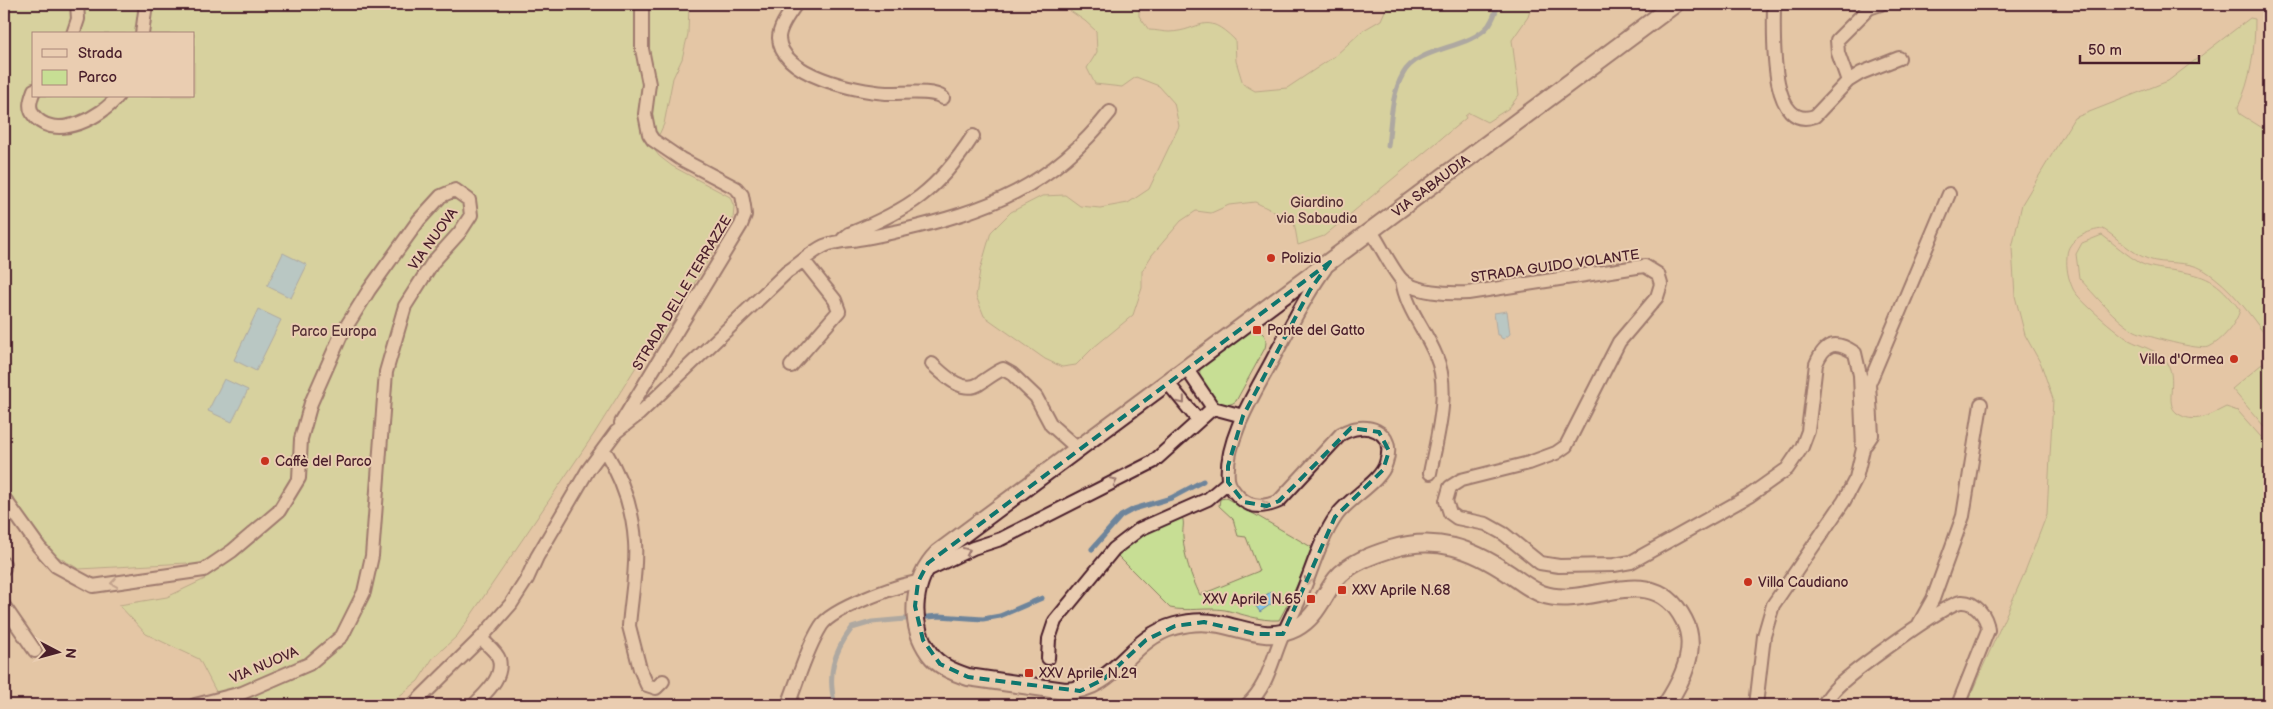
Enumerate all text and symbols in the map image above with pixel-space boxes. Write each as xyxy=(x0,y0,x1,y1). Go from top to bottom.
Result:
legend xyxy=(32,32,195,98)
scale bar xyxy=(2080,32,2199,64)
text: 50 m xyxy=(2088,41,2122,60)
text: Strada xyxy=(78,44,122,63)
text: Parco xyxy=(78,68,117,87)
street label: VIA SABAUDIA xyxy=(1389,151,1474,221)
park label: Giardino via Sabaudia xyxy=(1276,194,1357,227)
street label: VIA NUOVA xyxy=(405,204,461,273)
street label: STRADA DELLE TERRAZZE xyxy=(629,212,735,374)
street label: STRADA GUIDO VOLANTE xyxy=(1470,246,1640,286)
place label: Polizia xyxy=(1281,250,1322,267)
marker: Polizia xyxy=(1265,252,1277,264)
place label: Ponte del Gatto xyxy=(1267,322,1365,339)
park label: Parco Europa xyxy=(291,323,377,340)
marker: Ponte del Gatto xyxy=(1251,324,1263,336)
place label: Villa d'Ormea xyxy=(2140,351,2224,368)
marker: Villa d'Ormea xyxy=(2228,353,2240,365)
one-way arrow xyxy=(1177,395,1185,404)
one-way arrow xyxy=(1380,441,1391,450)
place label: Caffè del Parco xyxy=(275,453,372,470)
marker: Caffè del Parco xyxy=(259,455,271,467)
one-way arrow xyxy=(1109,477,1118,488)
one-way arrow xyxy=(1261,500,1270,510)
one-way arrow xyxy=(962,547,971,557)
place label: Villa Caudiano xyxy=(1758,574,1849,591)
one-way arrow xyxy=(1303,576,1313,584)
marker: Villa Caudiano xyxy=(1742,576,1754,588)
one-way arrow xyxy=(109,577,118,587)
place label: XXV Aprile N.68 xyxy=(1351,582,1450,599)
marker: XXV Aprile N.68 xyxy=(1336,584,1348,596)
place label: XXV Aprile N.65 xyxy=(1202,591,1301,608)
marker: XXV Aprile N.65 xyxy=(1305,593,1317,605)
north arrow xyxy=(32,626,82,676)
street label: VIA NUOVA xyxy=(227,643,301,687)
text: N xyxy=(61,647,79,659)
place label: XXV Aprile N.29 xyxy=(1038,665,1137,682)
marker: XXV Aprile N.29 xyxy=(1023,667,1035,679)

